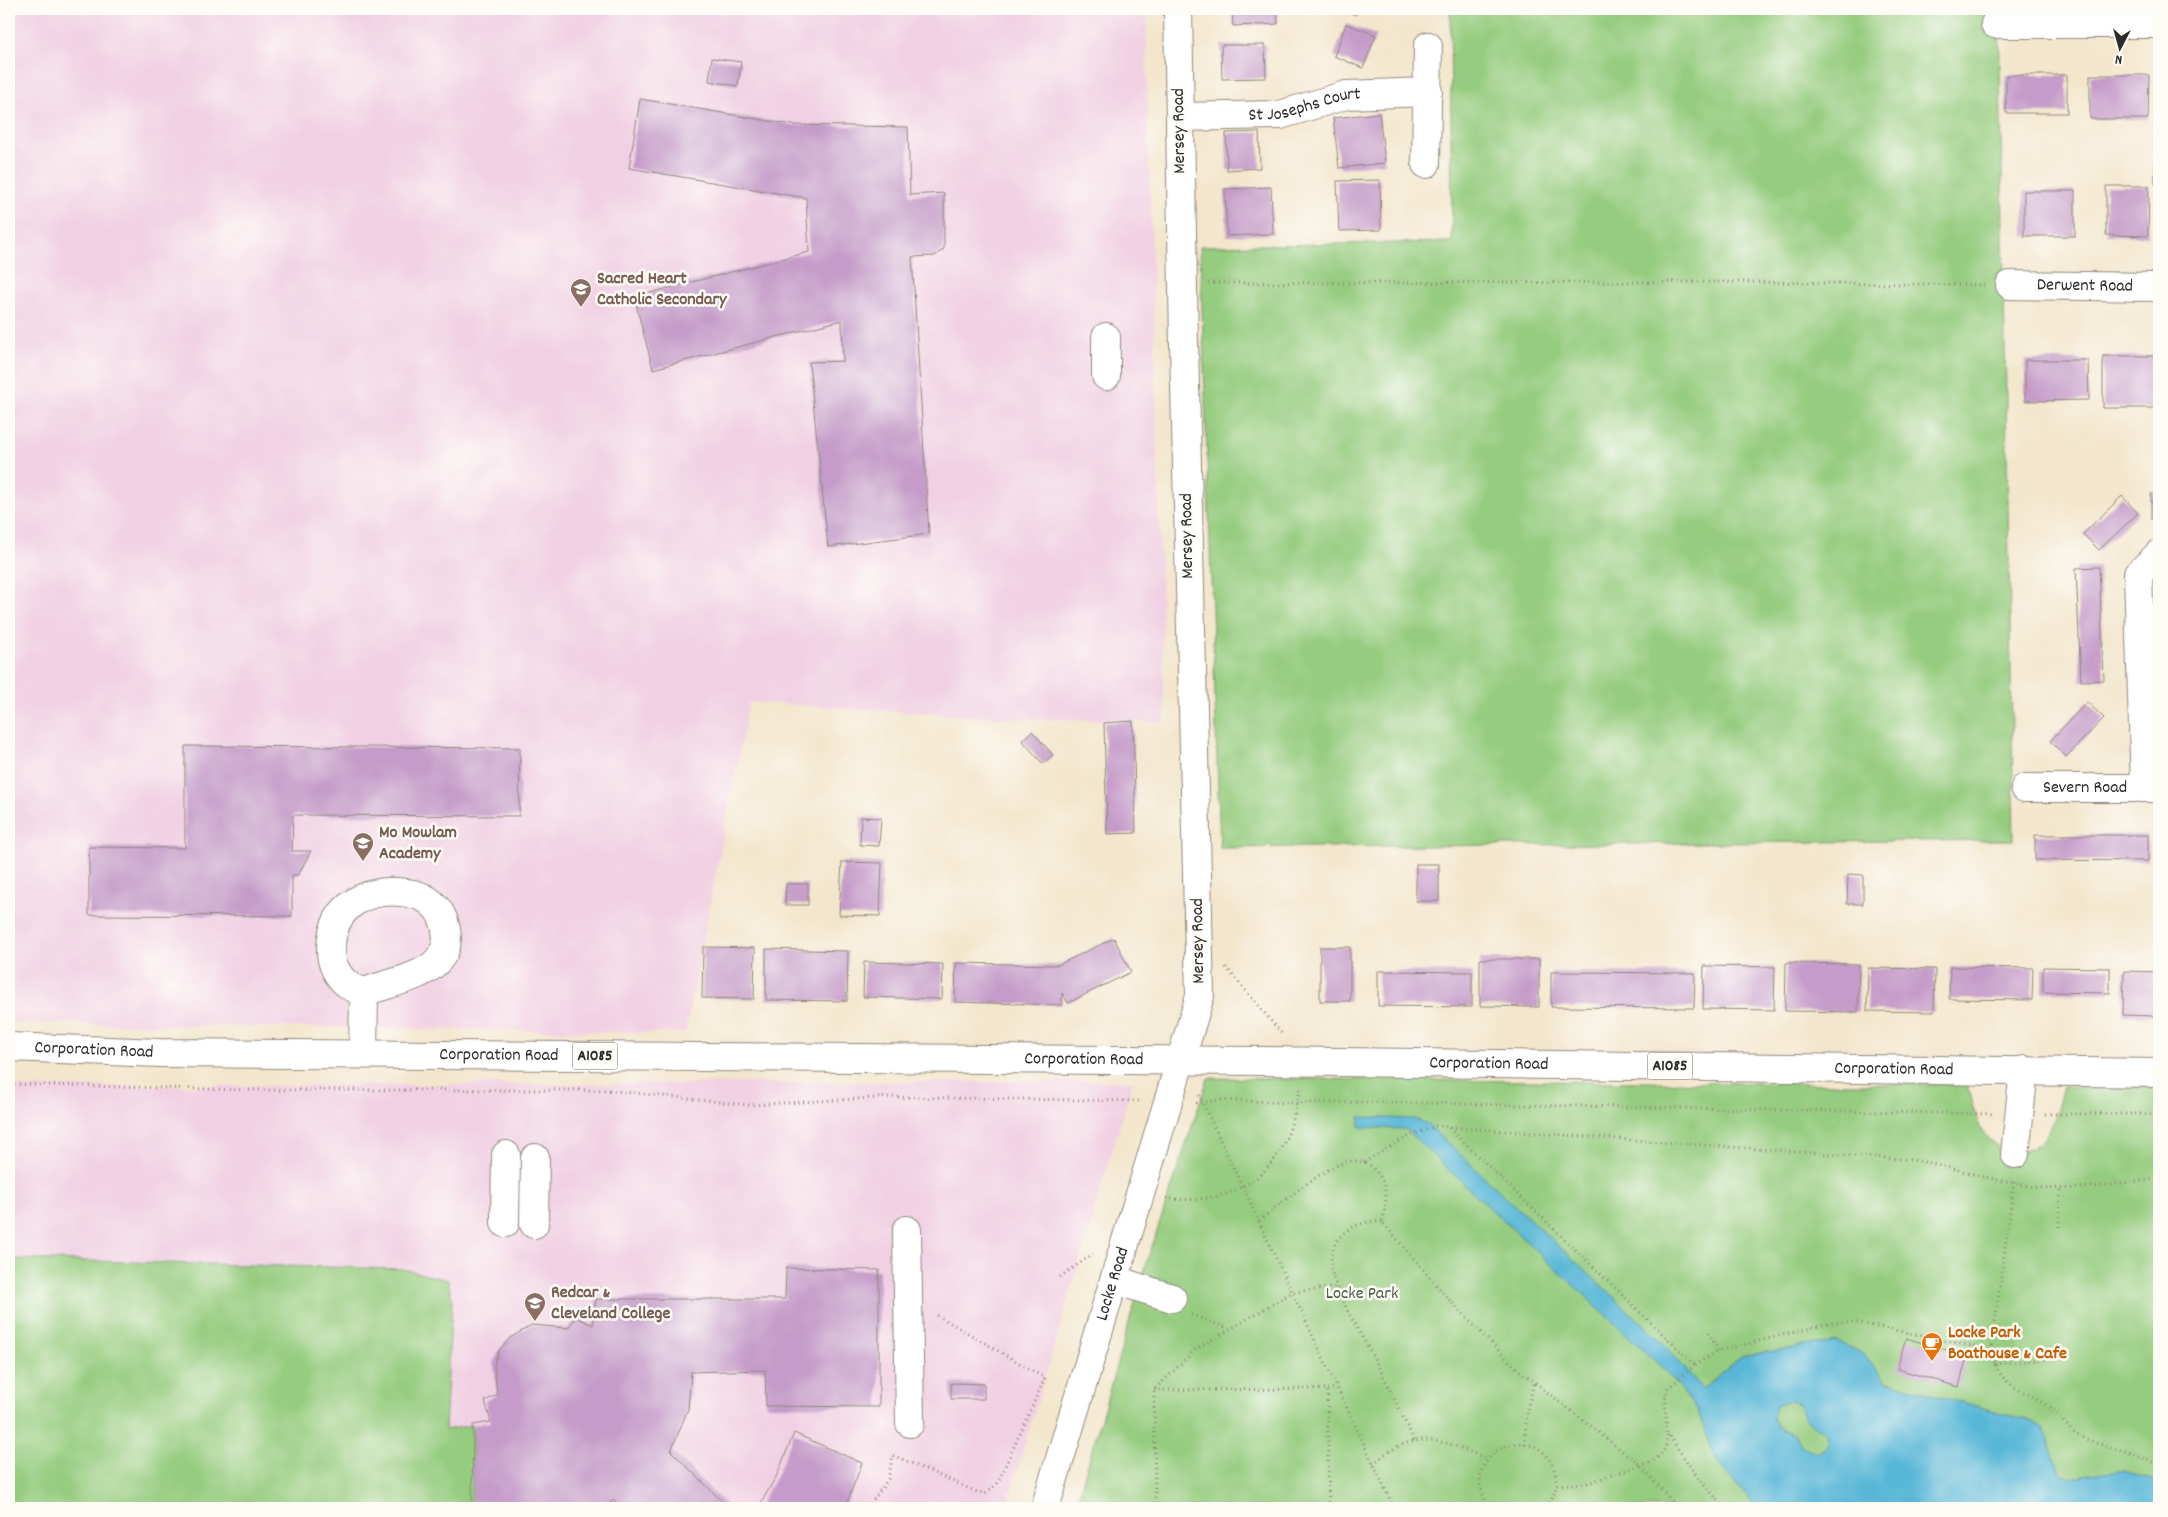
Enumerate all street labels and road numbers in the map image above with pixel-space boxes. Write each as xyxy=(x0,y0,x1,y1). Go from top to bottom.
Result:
street label: St Josephs Court xyxy=(1248,82,1361,128)
street label: Mersey Road xyxy=(1167,88,1193,174)
street label: Derwent Road xyxy=(2037,273,2133,299)
street label: Mersey Road xyxy=(1175,493,1201,579)
street label: Severn Road xyxy=(2043,776,2127,801)
street label: Mersey Road xyxy=(1186,898,1212,984)
street label: Corporation Road xyxy=(34,1036,154,1065)
road number: A1085 xyxy=(572,1042,618,1070)
street label: Corporation Road xyxy=(439,1043,559,1068)
street label: Corporation Road xyxy=(1024,1047,1144,1073)
street label: Corporation Road xyxy=(1429,1051,1549,1077)
road number: A1085 xyxy=(1648,1052,1692,1080)
street label: Corporation Road xyxy=(1834,1056,1954,1083)
street label: Locke Road xyxy=(1090,1244,1136,1324)

